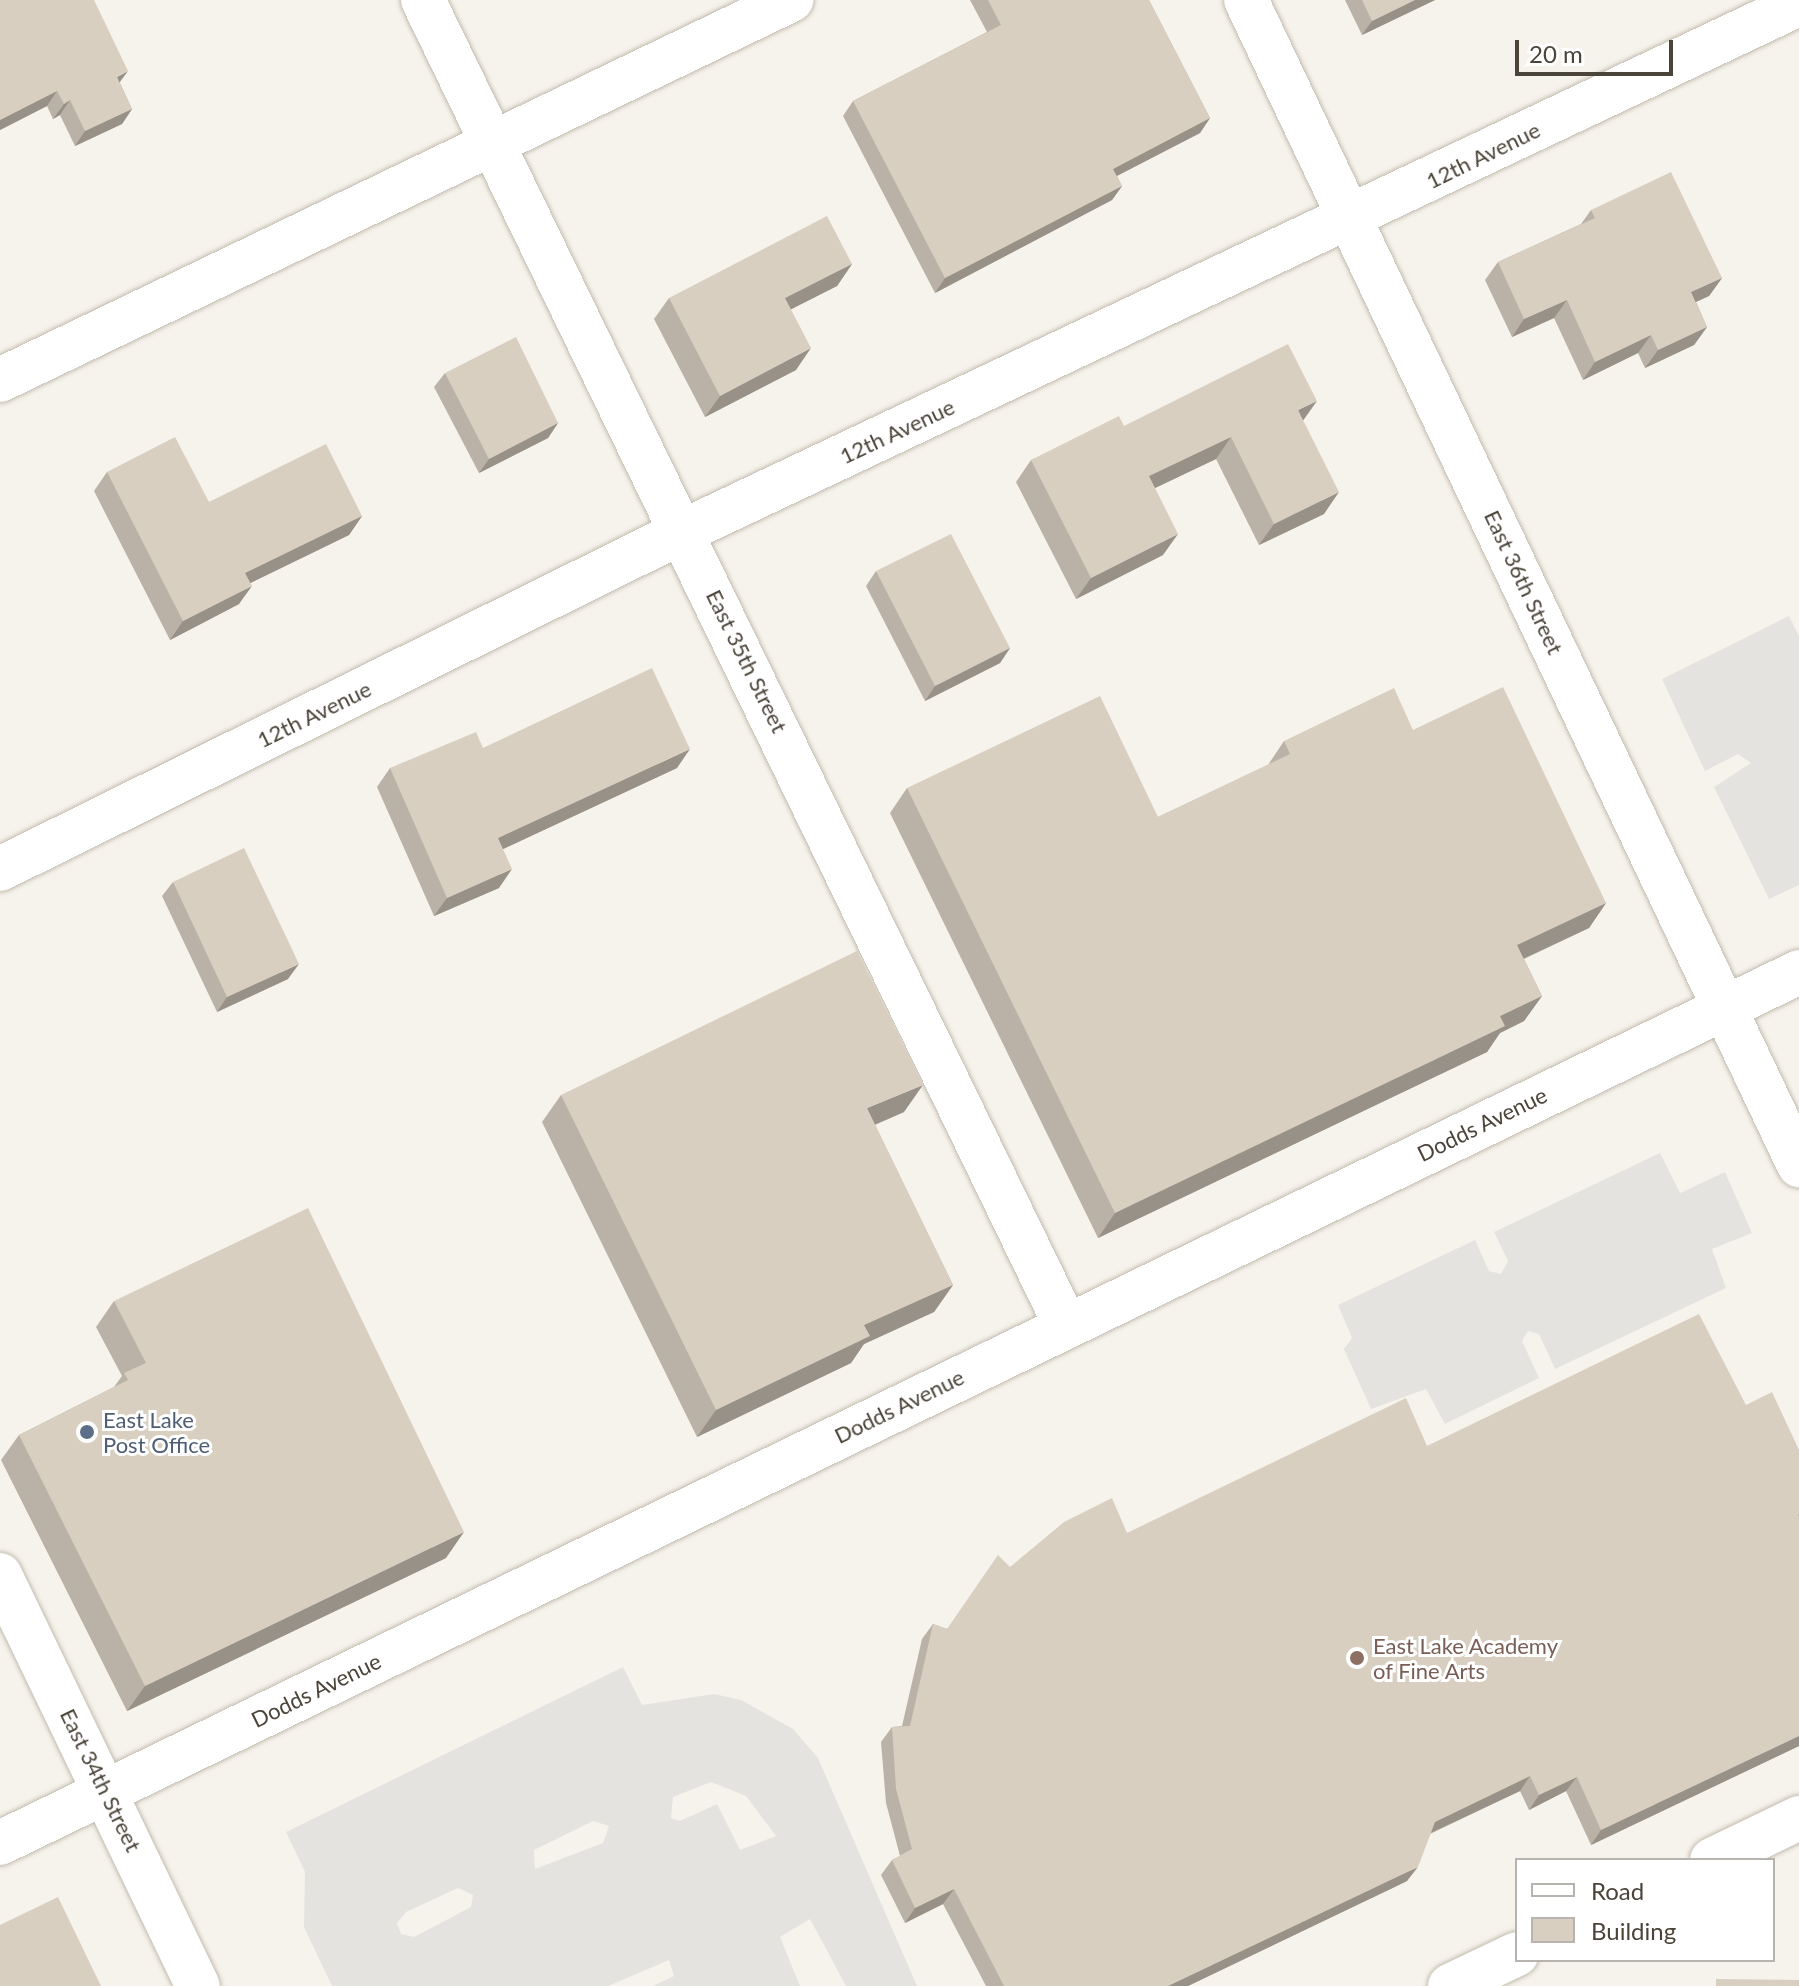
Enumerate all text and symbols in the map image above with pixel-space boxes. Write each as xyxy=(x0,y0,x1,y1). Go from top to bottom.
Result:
scale bar xyxy=(1519,24,1677,74)
text: 20 m xyxy=(1529,39,1583,68)
street label: 12th Avenue xyxy=(1421,116,1545,194)
street label: 12th Avenue xyxy=(835,393,959,469)
street label: East 36th Street xyxy=(1479,506,1569,658)
street label: East 35th Street xyxy=(701,585,793,737)
street label: 12th Avenue xyxy=(252,675,376,753)
street label: Dodds Avenue xyxy=(1413,1081,1551,1167)
street label: Dodds Avenue xyxy=(830,1363,968,1449)
place label: East Lake Post Office xyxy=(103,1406,210,1458)
marker: East Lake Post Office xyxy=(78,1423,96,1441)
place label: East Lake Academy of Fine Arts xyxy=(1373,1632,1559,1684)
street label: Dodds Avenue xyxy=(247,1647,385,1733)
marker: East Lake Academy of Fine Arts xyxy=(1348,1649,1366,1667)
street label: East 34th Street xyxy=(55,1704,147,1856)
legend xyxy=(1515,1858,1775,1962)
text: Road xyxy=(1591,1876,1644,1905)
text: Building xyxy=(1591,1916,1676,1945)

